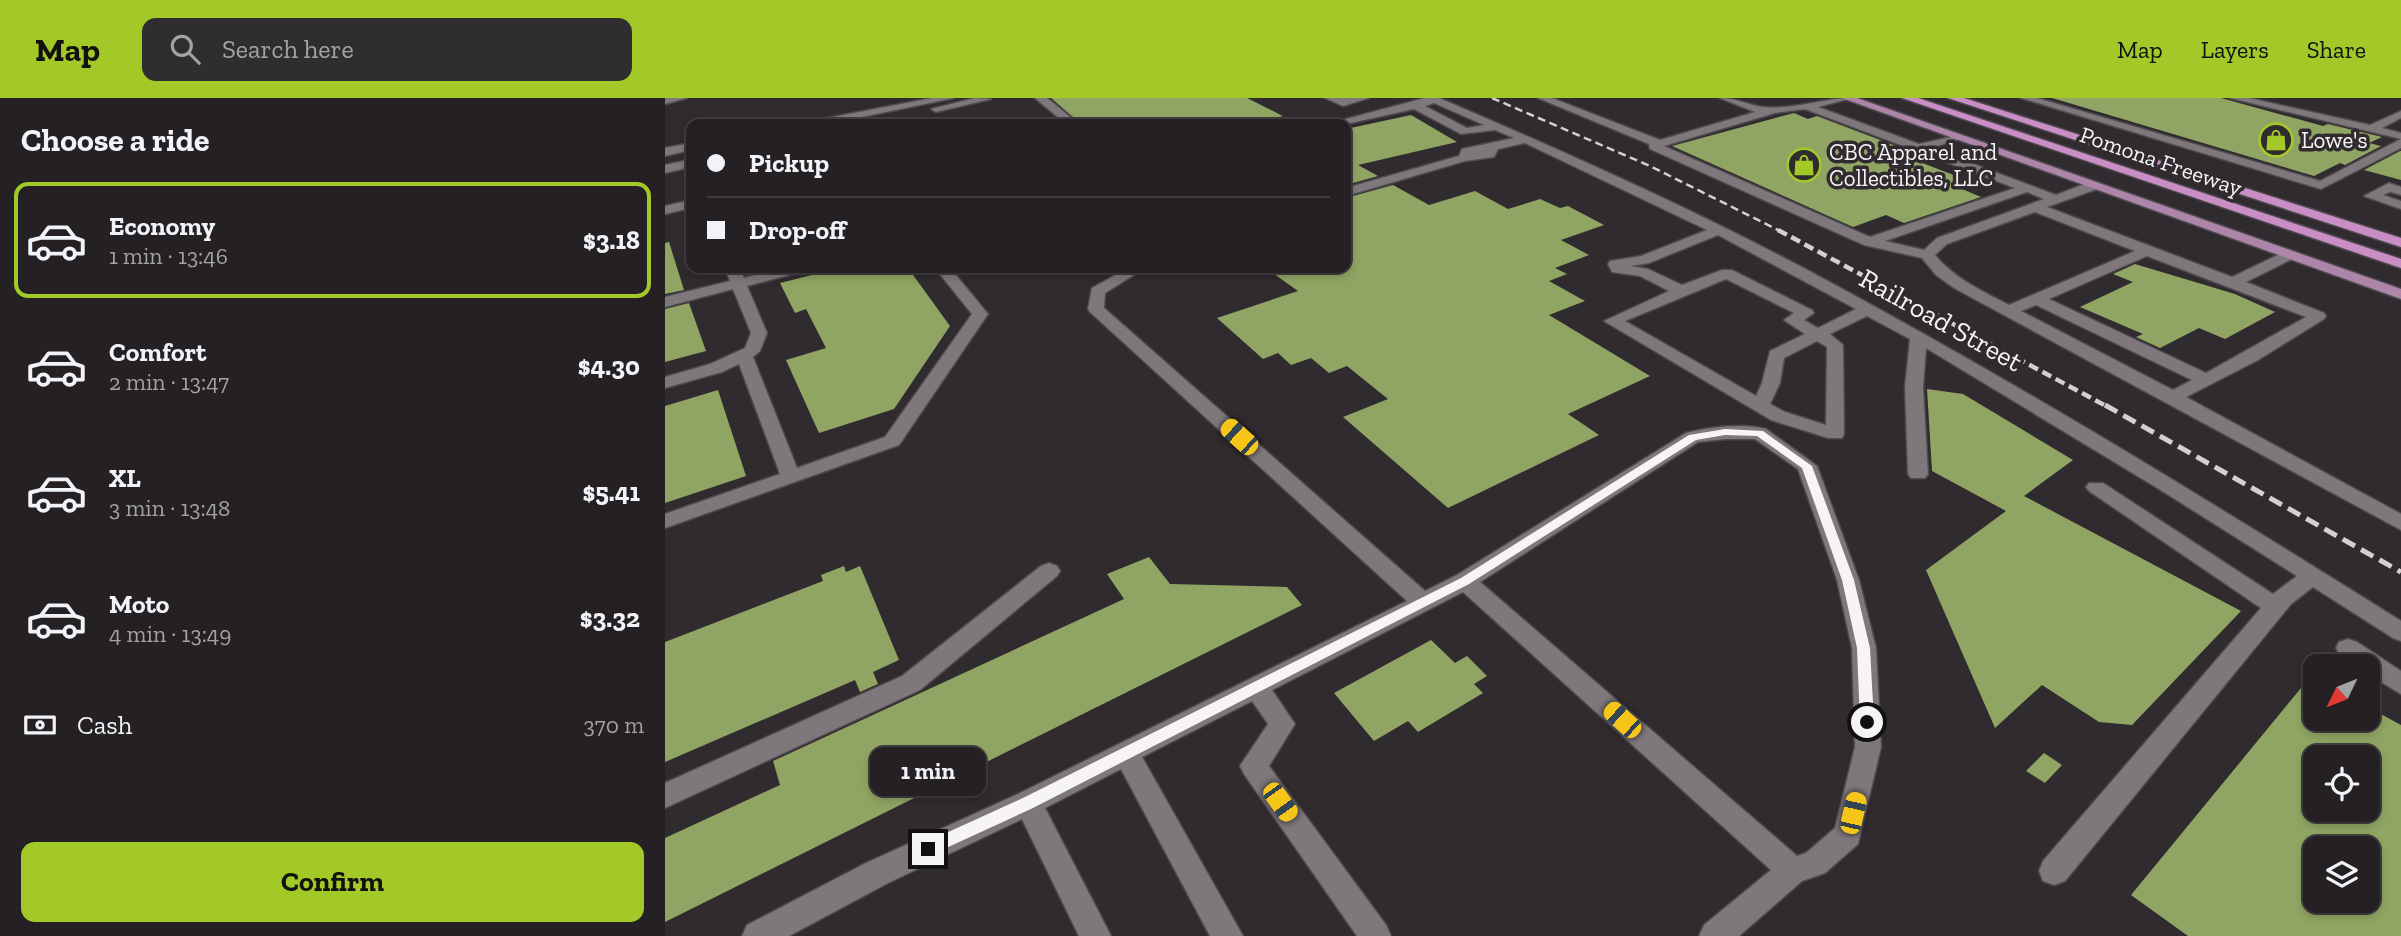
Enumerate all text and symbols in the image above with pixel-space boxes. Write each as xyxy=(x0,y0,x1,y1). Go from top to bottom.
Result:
search box xyxy=(142,18,632,81)
text: Map xyxy=(35,30,100,69)
icon: search xyxy=(166,30,204,68)
text: Search here xyxy=(222,33,354,65)
text: Map xyxy=(2117,35,2163,64)
text: Layers xyxy=(2201,35,2269,64)
text: Share xyxy=(2307,35,2366,64)
street label: Pomona Freeway xyxy=(2076,120,2246,202)
text: Choose a ride xyxy=(21,121,209,159)
shop icon: Lowe's xyxy=(2257,121,2295,159)
place label: Lowe's xyxy=(2301,126,2368,154)
place label: CBC Apparel and Collectibles, LLC xyxy=(1829,138,1997,192)
shop icon: CBC Apparel and Collectibles, LLC xyxy=(1785,146,1823,184)
text: Pickup xyxy=(749,147,829,179)
icon: car xyxy=(25,209,88,272)
text: Economy xyxy=(109,210,215,242)
text: Drop-off xyxy=(749,214,846,246)
text: $3.18 xyxy=(583,224,640,256)
text: 1 min · 13:46 xyxy=(109,242,228,270)
street label: Railroad Street xyxy=(1854,262,2029,379)
icon: car xyxy=(25,335,88,398)
text: Comfort xyxy=(109,336,206,368)
text: $4.30 xyxy=(578,350,640,382)
text: 2 min · 13:47 xyxy=(109,368,229,396)
car xyxy=(1217,415,1262,459)
icon: car xyxy=(25,461,88,524)
text: XL xyxy=(109,462,141,494)
text: $5.41 xyxy=(582,476,640,508)
text: 3 min · 13:48 xyxy=(109,494,230,522)
icon: car xyxy=(25,587,88,650)
text: Moto xyxy=(109,588,169,620)
text: $3.32 xyxy=(580,602,640,634)
text: 4 min · 13:49 xyxy=(109,620,231,648)
north arrow xyxy=(2303,654,2380,732)
map controls xyxy=(2303,654,2380,913)
car xyxy=(1600,698,1645,742)
icon: cash xyxy=(21,706,59,744)
route start xyxy=(1851,706,1883,738)
text: Cash xyxy=(77,709,132,741)
text: 370 m xyxy=(584,711,644,739)
button: locate xyxy=(2303,745,2380,822)
callout: 1 min xyxy=(870,748,986,796)
text: 1 min xyxy=(901,757,955,785)
car xyxy=(1260,779,1301,825)
car xyxy=(1839,790,1868,836)
route end xyxy=(912,833,944,865)
button: layers xyxy=(2303,836,2380,913)
button: Confirm xyxy=(21,842,644,922)

